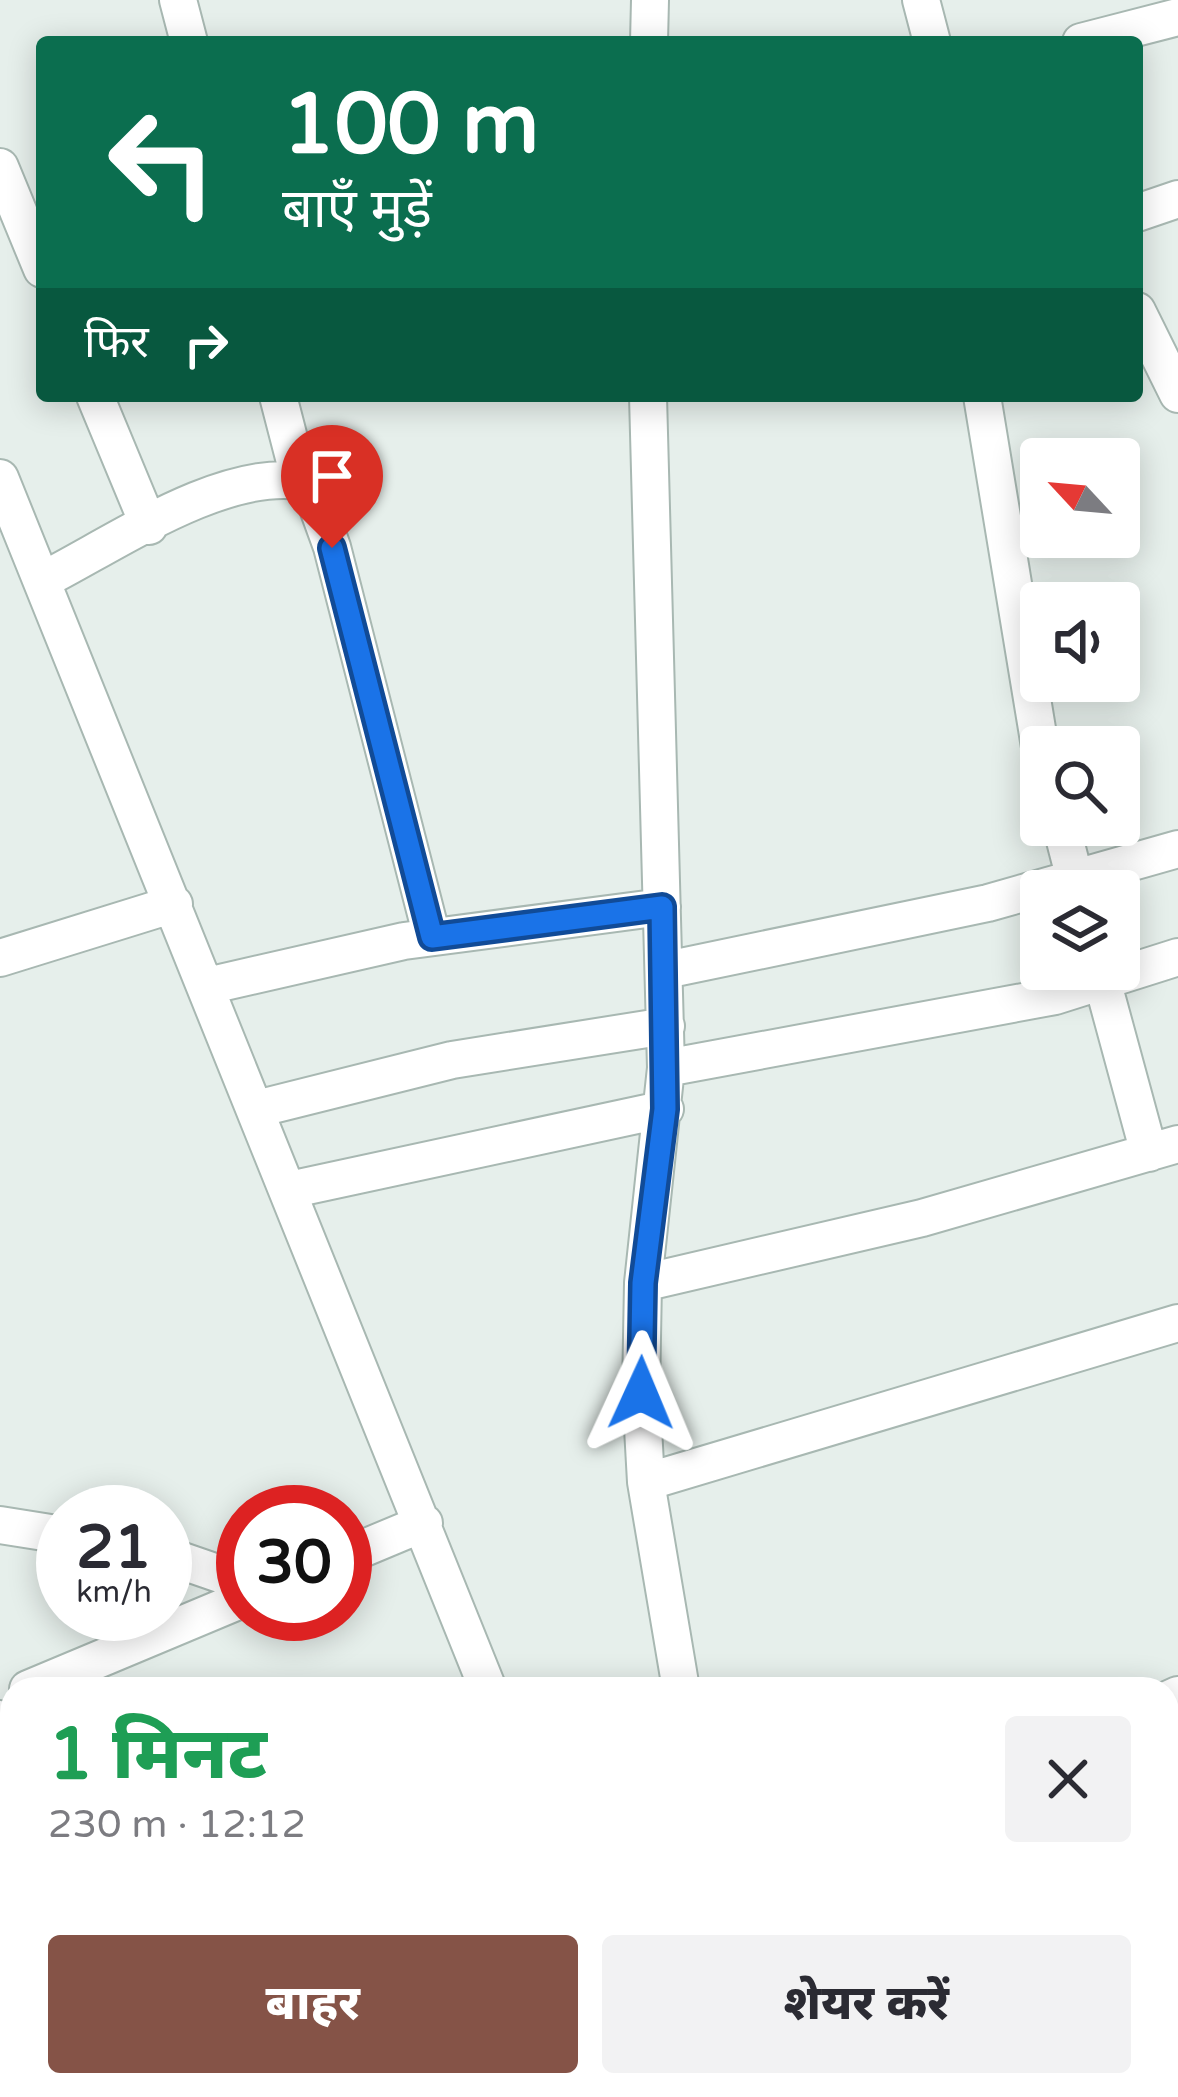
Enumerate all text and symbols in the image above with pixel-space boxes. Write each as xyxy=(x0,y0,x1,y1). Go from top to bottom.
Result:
text: 100 m xyxy=(282,75,539,176)
icon: left xyxy=(84,84,240,240)
text: बाएँ मुड़ें xyxy=(282,177,432,242)
icon: right xyxy=(173,312,239,378)
text: फिर xyxy=(84,316,149,370)
pin xyxy=(281,425,383,548)
north arrow xyxy=(1020,438,1140,558)
map controls xyxy=(1020,438,1140,990)
icon: arrive xyxy=(299,443,365,509)
button: sound xyxy=(1020,582,1140,702)
button: search xyxy=(1020,726,1140,846)
button: layers xyxy=(1020,870,1140,990)
position arrow xyxy=(578,1330,704,1456)
speed limit sign: 30 xyxy=(216,1485,372,1641)
text: 21 xyxy=(76,1512,152,1584)
text: km/h xyxy=(76,1574,152,1611)
text: 1 मिनट xyxy=(48,1712,267,1799)
button: close xyxy=(1005,1716,1131,1842)
text: 230 m · 12:12 xyxy=(48,1801,306,1848)
button: बाहर xyxy=(48,1935,578,2073)
button: शेयर करें xyxy=(602,1935,1131,2073)

